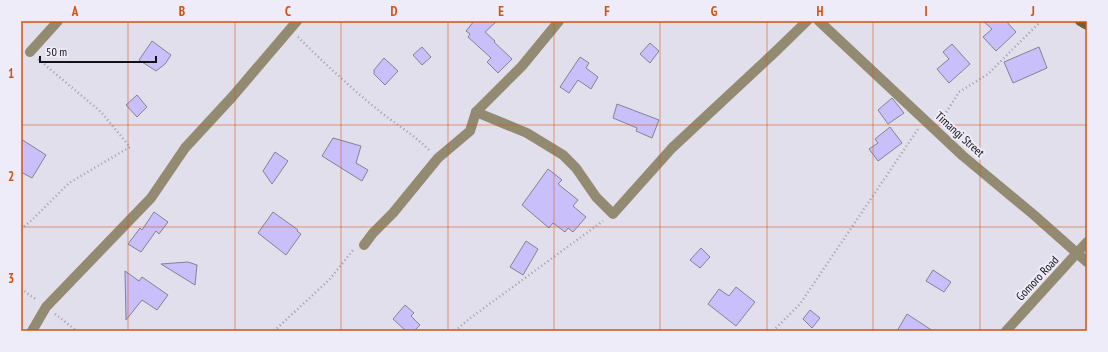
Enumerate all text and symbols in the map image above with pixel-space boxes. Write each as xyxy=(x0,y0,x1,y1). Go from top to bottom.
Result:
text: A xyxy=(71,3,79,20)
text: B xyxy=(179,3,185,20)
text: C xyxy=(285,3,291,20)
text: D xyxy=(391,3,398,20)
text: E xyxy=(498,3,504,20)
text: F xyxy=(604,3,610,20)
text: G xyxy=(711,3,718,20)
text: H xyxy=(817,3,824,20)
text: I xyxy=(924,3,928,20)
text: J xyxy=(1030,3,1035,20)
scale bar xyxy=(40,38,156,64)
text: 50 m xyxy=(46,44,67,59)
text: 1 xyxy=(8,65,14,82)
street label: Timangi Street xyxy=(932,108,988,160)
text: 2 xyxy=(8,168,14,185)
street label: Gomoro Road xyxy=(1013,253,1061,303)
text: 3 xyxy=(8,270,14,287)

